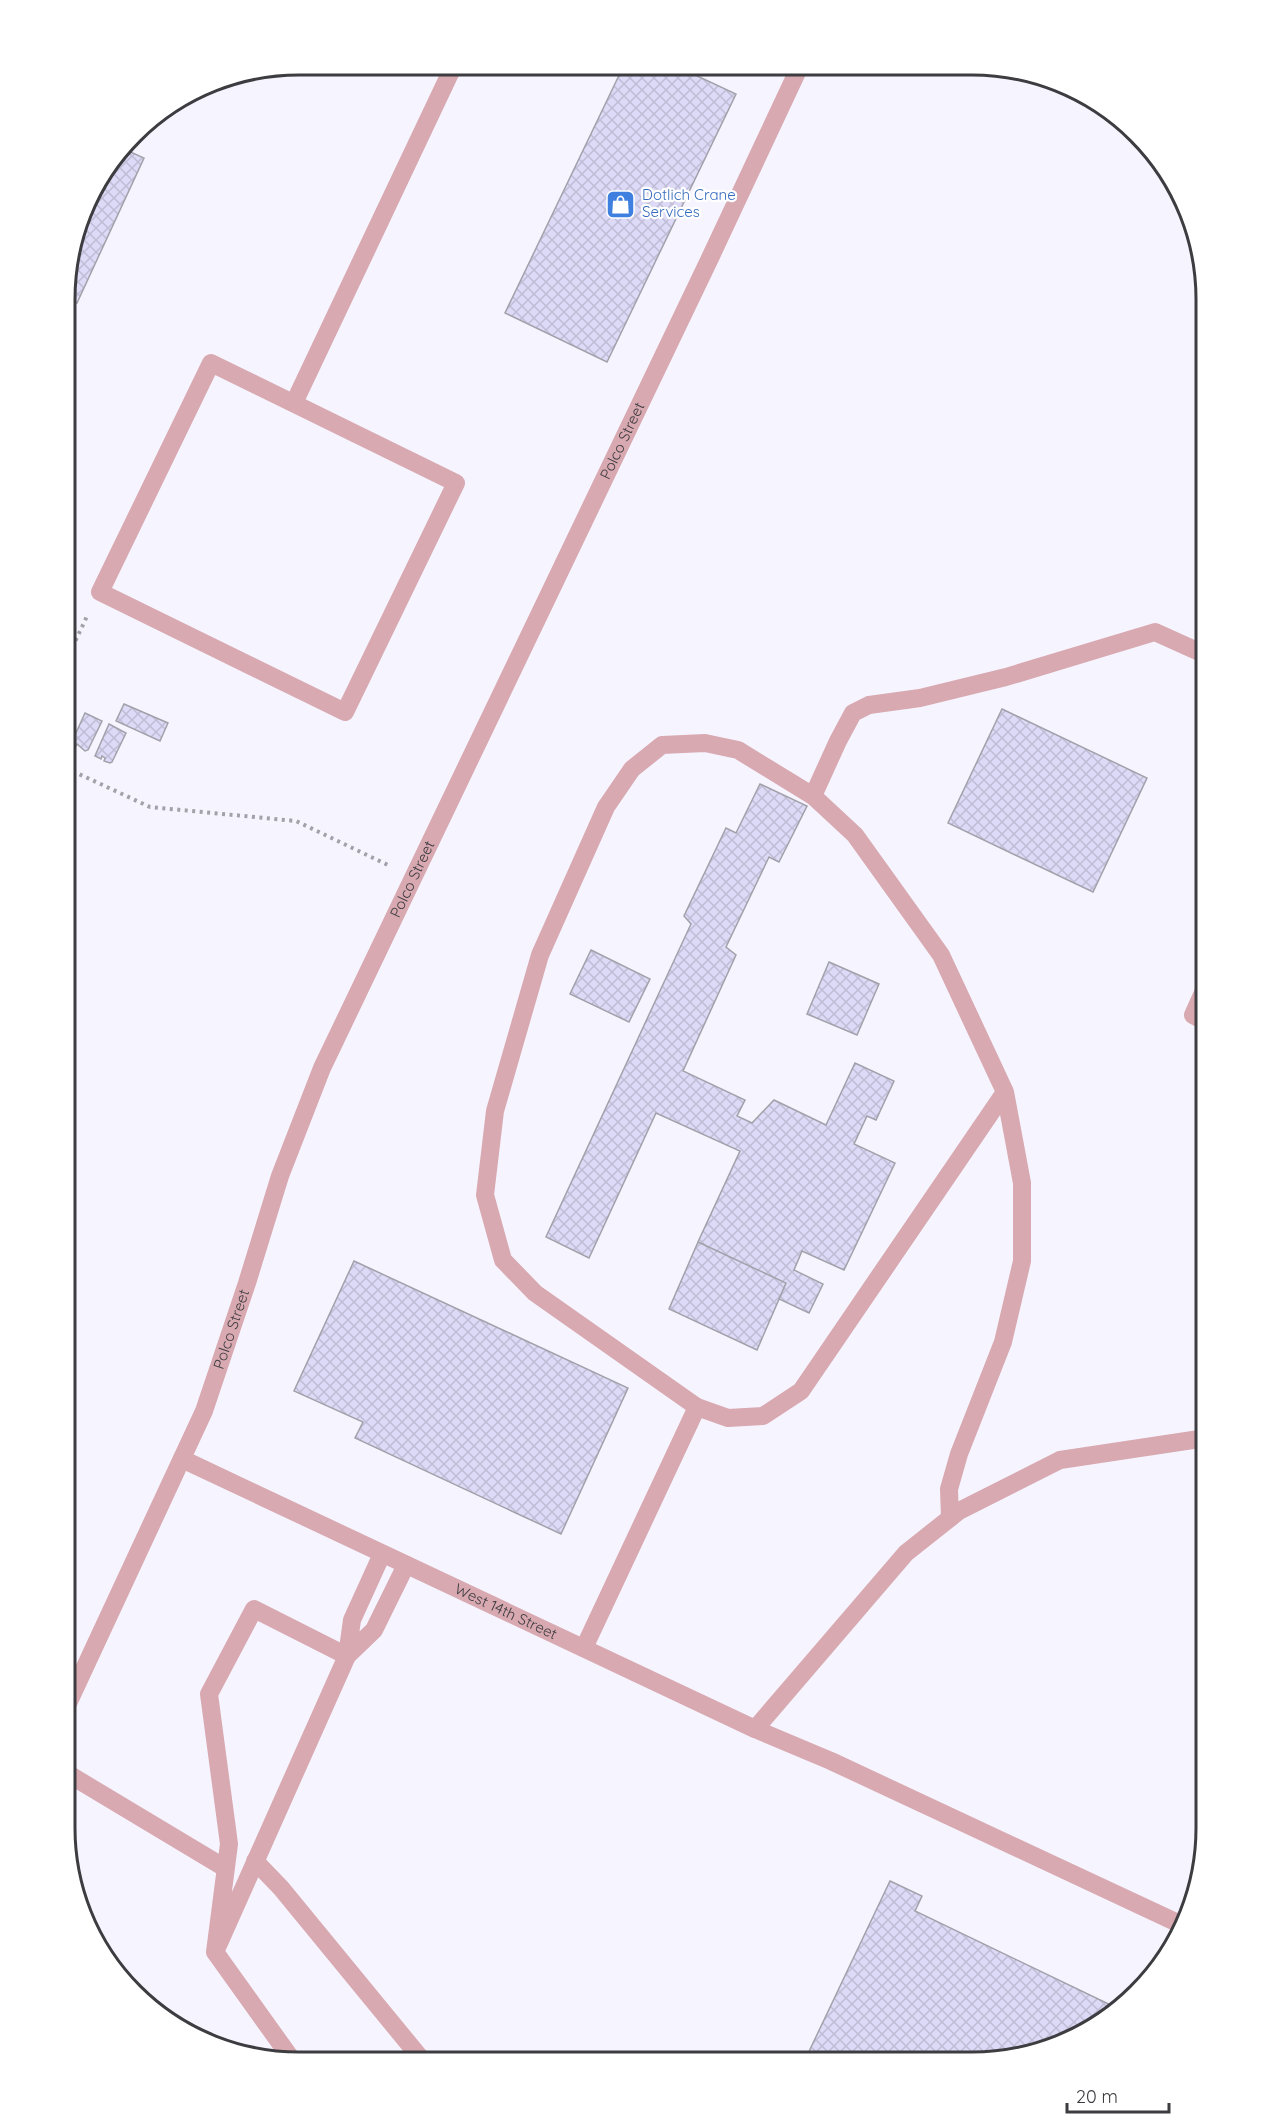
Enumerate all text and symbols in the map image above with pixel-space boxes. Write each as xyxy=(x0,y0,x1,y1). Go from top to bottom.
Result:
place label: Dotlich Crane Services xyxy=(642,185,736,221)
shop icon: Dotlich Crane Services xyxy=(605,188,637,220)
street label: Polco Street xyxy=(595,399,649,482)
street label: Polco Street xyxy=(385,837,439,921)
street label: Polco Street xyxy=(209,1287,253,1372)
street label: West 14th Street xyxy=(452,1579,560,1643)
scale bar xyxy=(1067,2076,1169,2114)
text: 20 m xyxy=(1076,2085,1118,2108)

